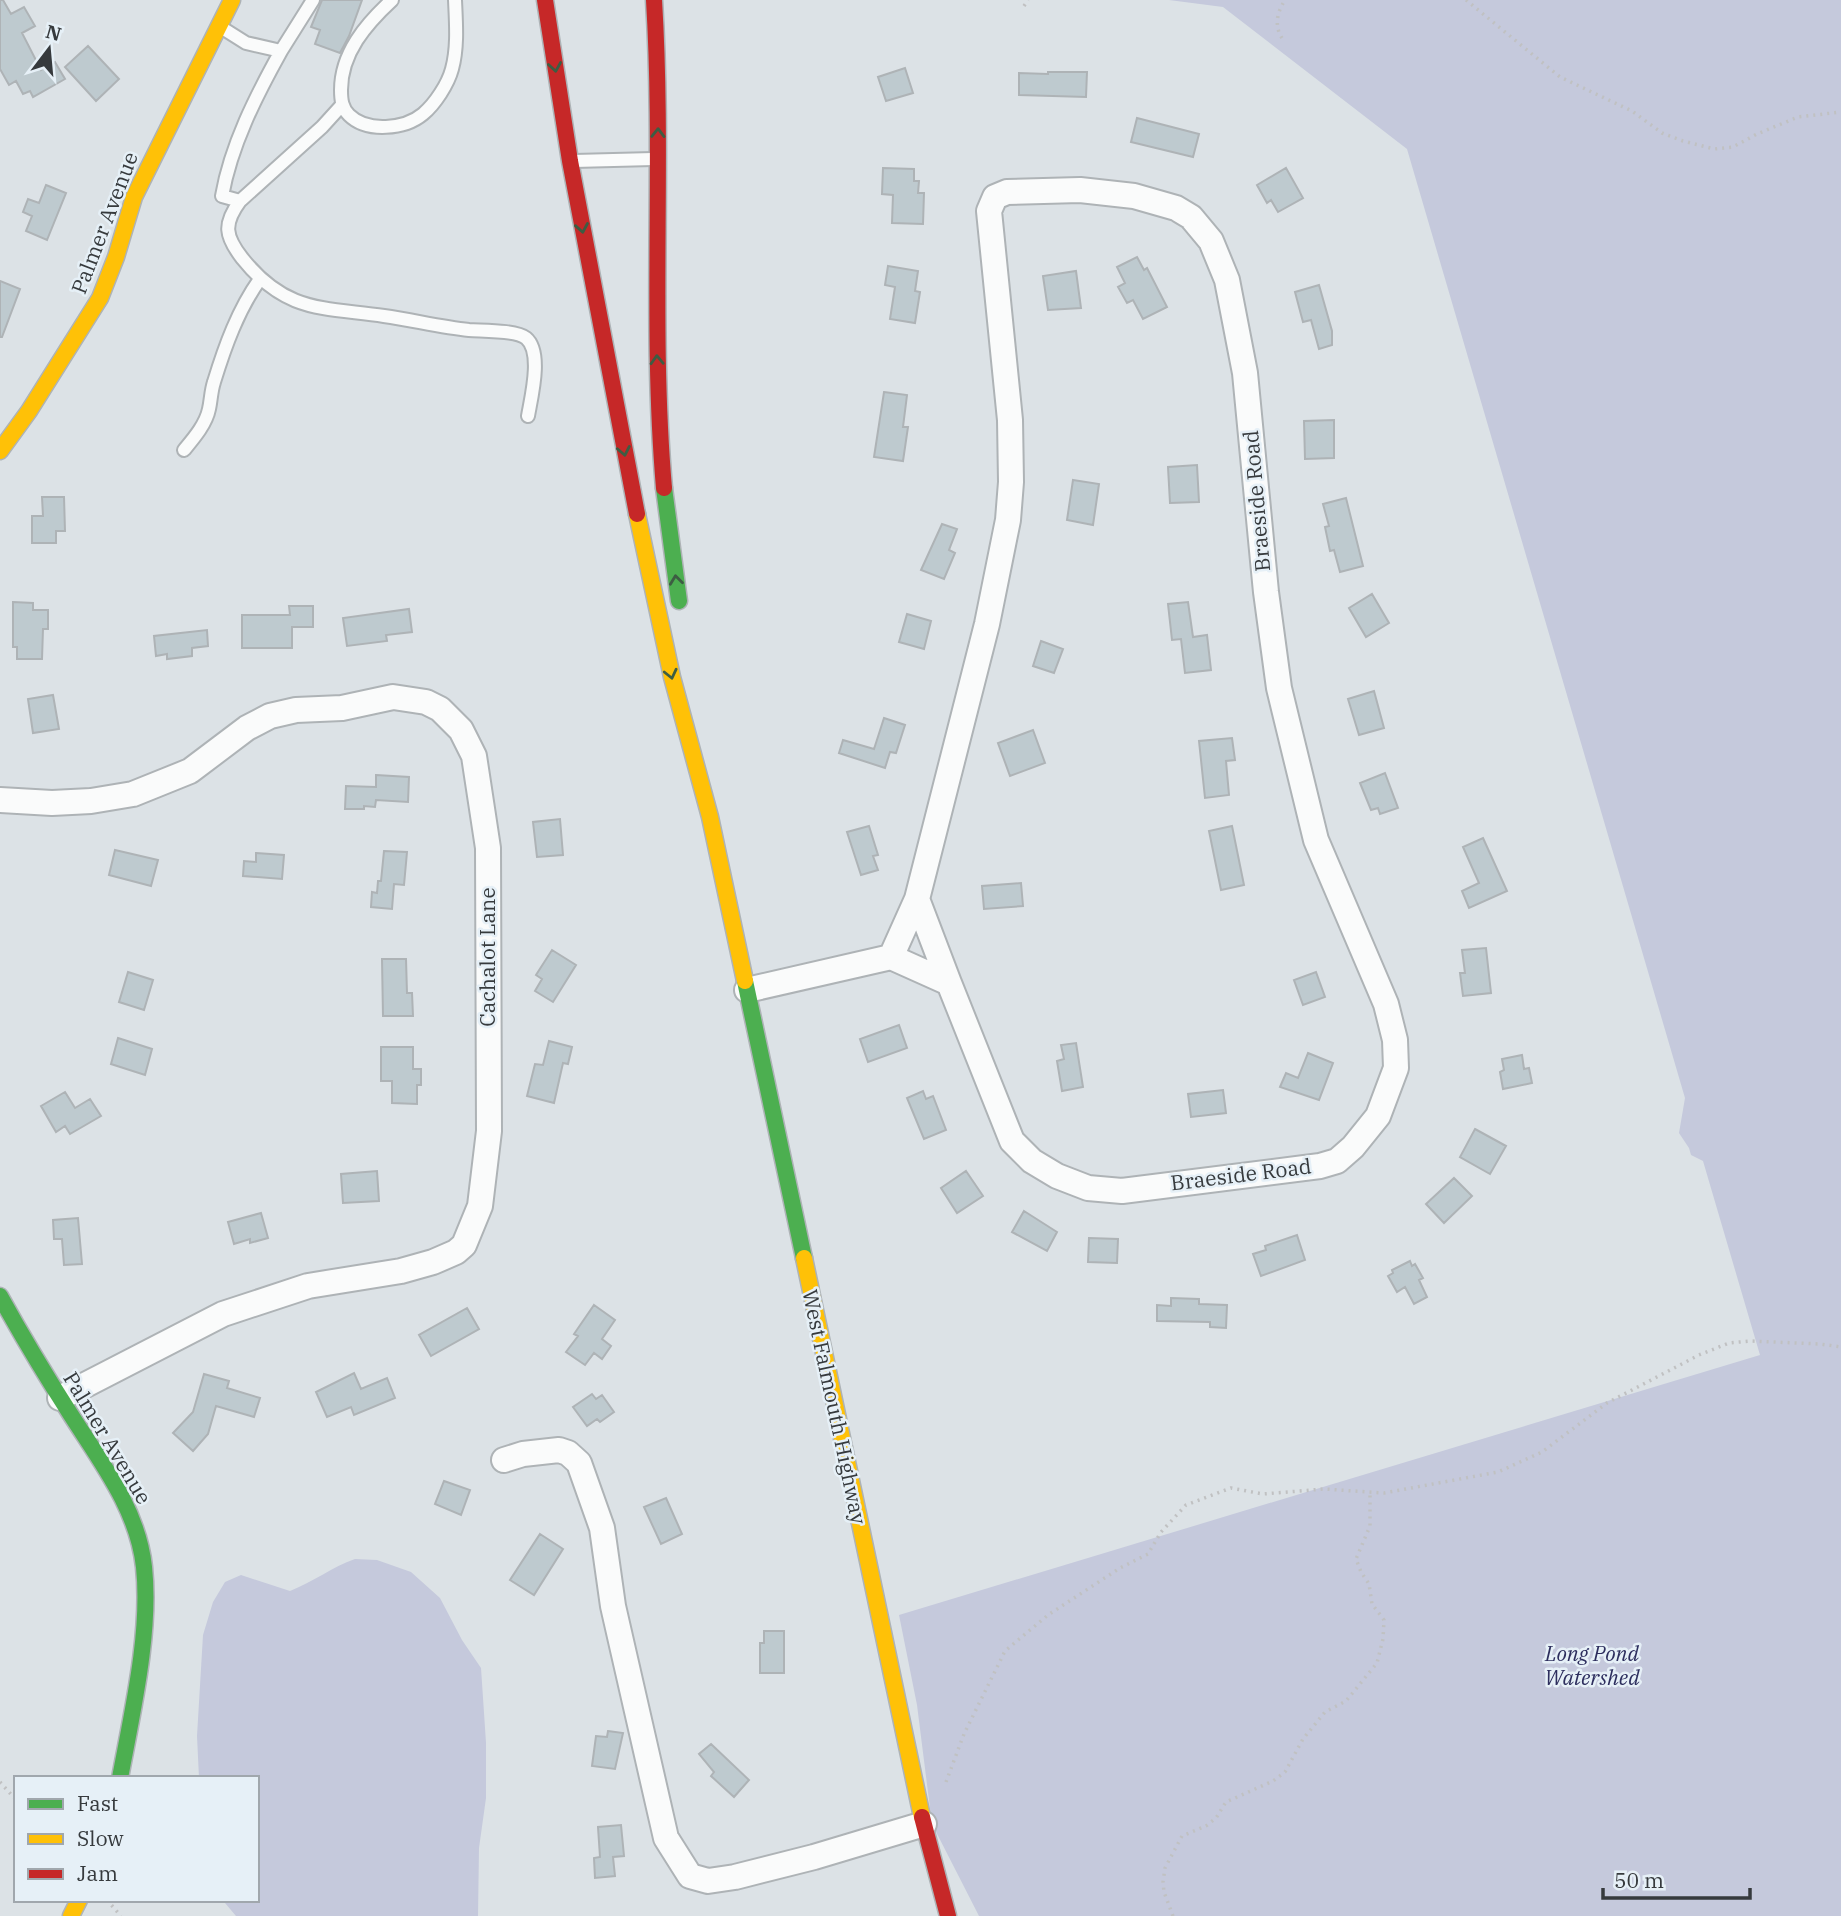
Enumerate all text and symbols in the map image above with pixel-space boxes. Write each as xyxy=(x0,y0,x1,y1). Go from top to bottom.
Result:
north arrow xyxy=(14,14,84,84)
text: N xyxy=(43,19,64,46)
one-way arrow xyxy=(548,62,563,73)
one-way arrow xyxy=(651,127,666,138)
street label: Palmer Avenue xyxy=(64,148,144,298)
one-way arrow xyxy=(574,222,589,234)
one-way arrow xyxy=(650,354,665,365)
street label: Braeside Road xyxy=(1236,429,1276,573)
one-way arrow xyxy=(615,445,630,457)
one-way arrow xyxy=(668,574,683,586)
one-way arrow xyxy=(663,668,678,680)
street label: Cachalot Lane xyxy=(473,887,501,1027)
street label: Braeside Road xyxy=(1169,1151,1313,1197)
street label: West Falmouth Highway xyxy=(796,1287,874,1528)
street label: Palmer Avenue xyxy=(57,1366,158,1509)
park label: Long Pond Watershed xyxy=(1544,1639,1640,1691)
legend xyxy=(14,1776,259,1902)
text: Fast xyxy=(77,1789,118,1817)
text: Slow xyxy=(77,1824,124,1852)
scale bar xyxy=(1603,1856,1750,1900)
text: Jam xyxy=(77,1859,118,1887)
text: 50 m xyxy=(1614,1866,1664,1894)

